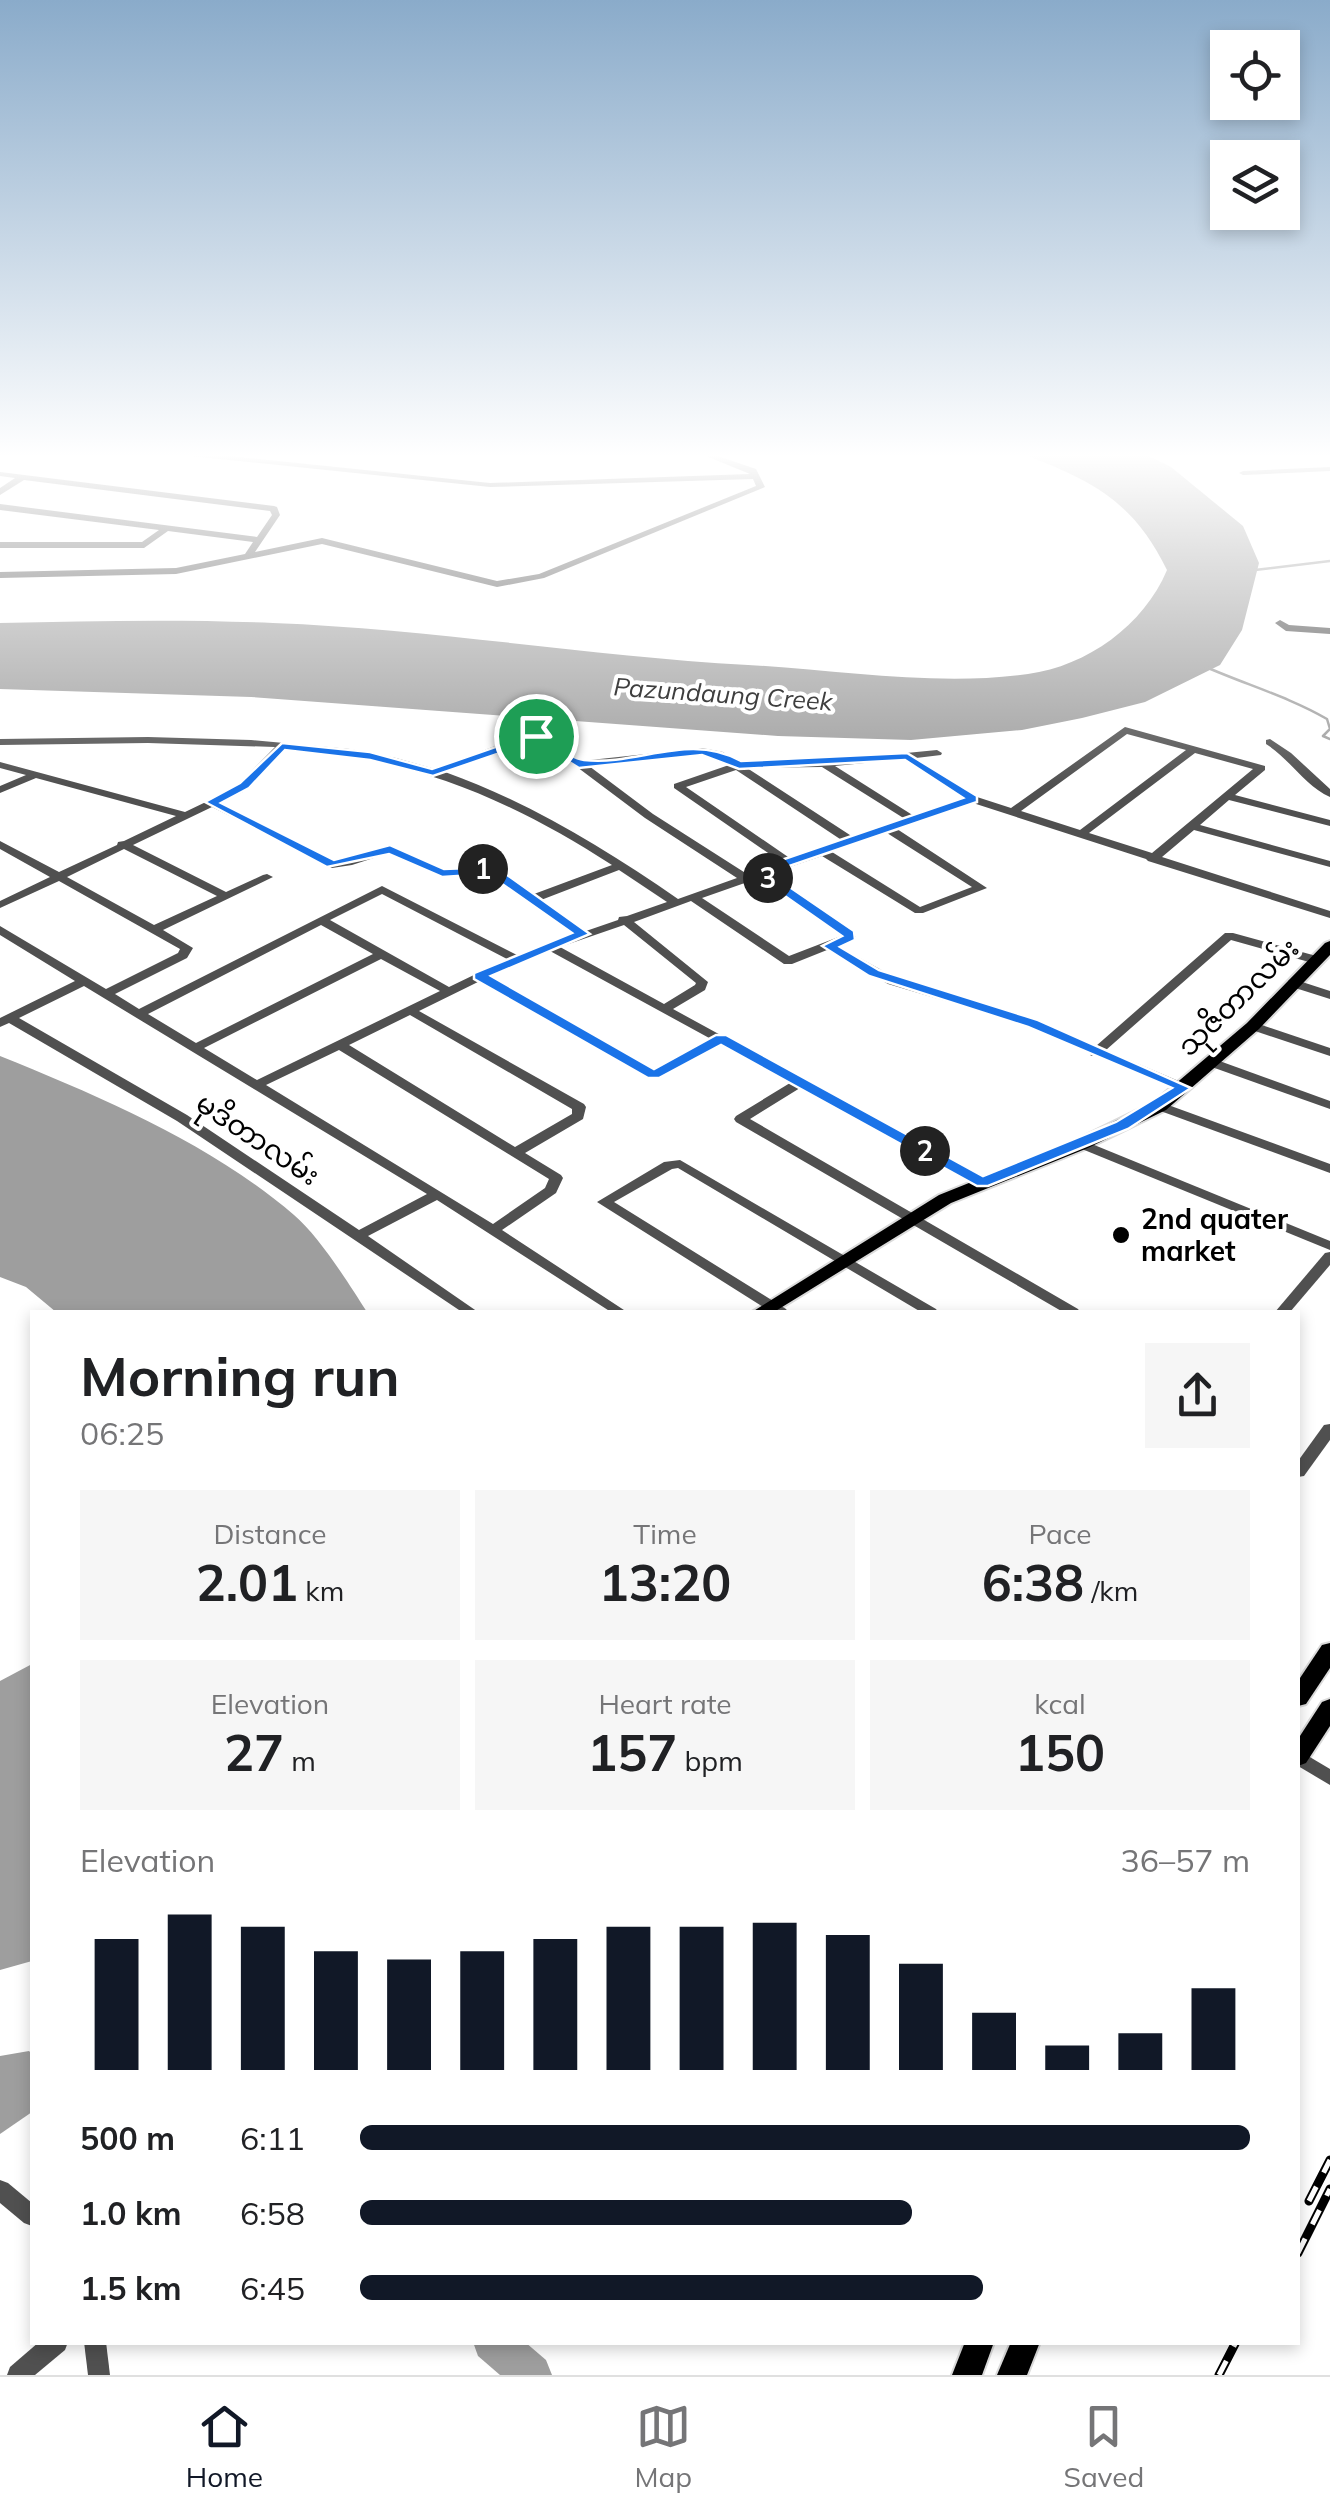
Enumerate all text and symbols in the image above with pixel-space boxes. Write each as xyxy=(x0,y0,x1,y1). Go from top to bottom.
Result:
map controls xyxy=(1210,30,1300,230)
button: locate xyxy=(1210,30,1300,120)
button: layers xyxy=(1210,140,1300,230)
water label: Pazundaung Creek xyxy=(612,670,835,717)
pin xyxy=(494,694,579,779)
icon: arrive xyxy=(509,709,564,764)
pin: 1 xyxy=(458,844,508,894)
text: 1 xyxy=(475,851,491,886)
pin: 3 xyxy=(743,853,793,903)
text: 3 xyxy=(760,860,776,895)
street label: သုဇိတာလမ်း xyxy=(1170,930,1310,1067)
street label: မုဒိတာလမ်း xyxy=(187,1085,327,1198)
pin: 2 xyxy=(900,1126,950,1176)
text: 2 xyxy=(917,1133,933,1168)
place label: 2nd quater market xyxy=(1141,1201,1288,1268)
marker: 2nd quater market xyxy=(1110,1224,1132,1246)
text: Morning run xyxy=(80,1341,400,1410)
button: share xyxy=(1145,1343,1250,1448)
text: 06:25 xyxy=(80,1413,164,1453)
text: Distance xyxy=(213,1516,327,1551)
text: Time xyxy=(633,1516,697,1551)
text: Pace xyxy=(1028,1516,1092,1551)
text: 2.01 xyxy=(196,1551,298,1614)
text: 13:20 xyxy=(599,1551,731,1614)
text: 6:38 xyxy=(982,1551,1084,1614)
text: km xyxy=(298,1573,344,1608)
text: /km xyxy=(1084,1573,1138,1608)
text: Elevation xyxy=(211,1686,329,1721)
text: Heart rate xyxy=(598,1686,732,1721)
text: kcal xyxy=(1034,1686,1086,1721)
text: 27 xyxy=(224,1721,284,1784)
text: 157 xyxy=(587,1721,677,1784)
text: 150 xyxy=(1015,1721,1105,1784)
text: m xyxy=(284,1743,316,1778)
text: bpm xyxy=(677,1743,743,1778)
text: Elevation xyxy=(80,1840,215,1880)
text: 36–57 m xyxy=(1121,1840,1250,1880)
text: 500 m xyxy=(80,2118,175,2158)
text: 6:11 xyxy=(240,2118,305,2158)
text: 1.0 km xyxy=(80,2193,182,2233)
text: 6:58 xyxy=(240,2193,305,2233)
text: 1.5 km xyxy=(80,2268,182,2308)
text: 6:45 xyxy=(240,2268,305,2308)
tab: Home xyxy=(186,2399,263,2494)
tab: Map xyxy=(634,2399,692,2494)
tab: Saved xyxy=(1063,2399,1144,2494)

